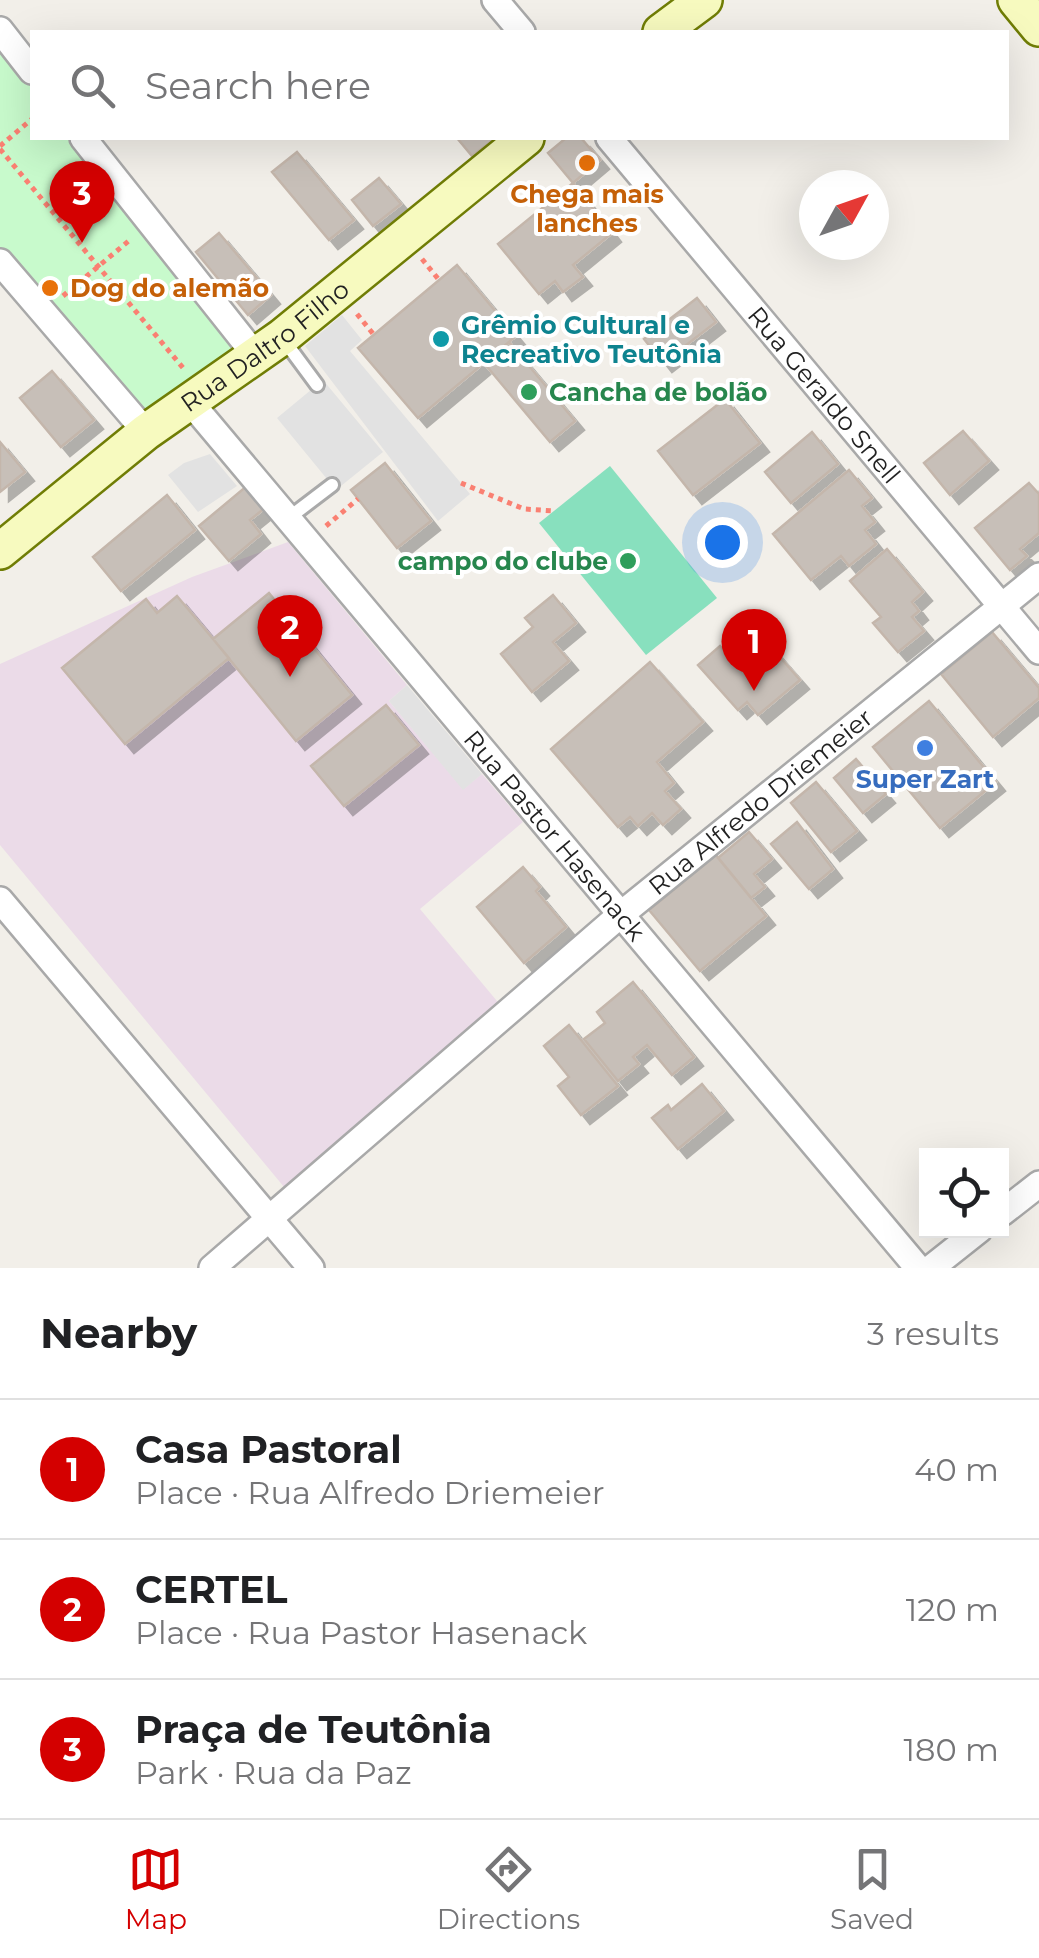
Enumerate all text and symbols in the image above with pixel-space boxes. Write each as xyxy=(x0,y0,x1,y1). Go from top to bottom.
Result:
search box xyxy=(30,30,1009,140)
icon: search xyxy=(65,58,120,113)
text: Search here xyxy=(145,62,371,109)
marker: Chega mais lanches xyxy=(576,152,598,174)
pin: 3 xyxy=(49,160,114,243)
north arrow xyxy=(799,170,889,260)
place label: Chega mais lanches xyxy=(510,179,664,238)
place label: Dog do alemão xyxy=(70,273,269,303)
street label: Rua Daltro Filho xyxy=(175,274,355,418)
marker: Dog do alemão xyxy=(39,277,61,299)
street label: Rua Geraldo Snell xyxy=(742,300,907,489)
place label: Grêmio Cultural e Recreativo Teutônia xyxy=(461,310,722,369)
marker: Grêmio Cultural e Recreativo Teutônia xyxy=(430,328,452,350)
place label: Cancha de bolão xyxy=(549,377,767,407)
marker: Cancha de bolão xyxy=(518,381,540,403)
your location xyxy=(697,517,748,568)
place label: campo do clube xyxy=(398,546,608,576)
marker: campo do clube xyxy=(617,550,639,572)
pin: 2 xyxy=(258,594,322,677)
pin: 1 xyxy=(722,608,786,691)
street label: Rua Alfredo Driemeier xyxy=(642,702,878,901)
street label: Rua Pastor Hasenack xyxy=(458,724,651,947)
marker: Super Zart xyxy=(914,737,936,759)
place label: Super Zart xyxy=(856,764,994,794)
map controls xyxy=(919,1148,1009,1238)
button: locate xyxy=(919,1148,1009,1238)
text: Nearby xyxy=(40,1307,197,1359)
text: 3 results xyxy=(867,1314,999,1353)
text: Casa Pastoral xyxy=(135,1426,402,1473)
text: 1 xyxy=(66,1450,79,1489)
text: 40 m xyxy=(914,1450,999,1489)
text: Place · Rua Alfredo Driemeier xyxy=(135,1473,605,1512)
text: CERTEL xyxy=(135,1566,288,1613)
text: 2 xyxy=(63,1590,82,1629)
text: 120 m xyxy=(906,1590,999,1629)
text: Place · Rua Pastor Hasenack xyxy=(135,1613,587,1652)
text: Praça de Teutônia xyxy=(135,1706,492,1753)
text: 3 xyxy=(63,1730,82,1769)
text: 180 m xyxy=(904,1730,999,1769)
text: Park · Rua da Paz xyxy=(135,1753,412,1792)
tab: Map xyxy=(125,1842,187,1936)
tab: Directions xyxy=(437,1842,580,1936)
tab: Saved xyxy=(830,1842,914,1936)

